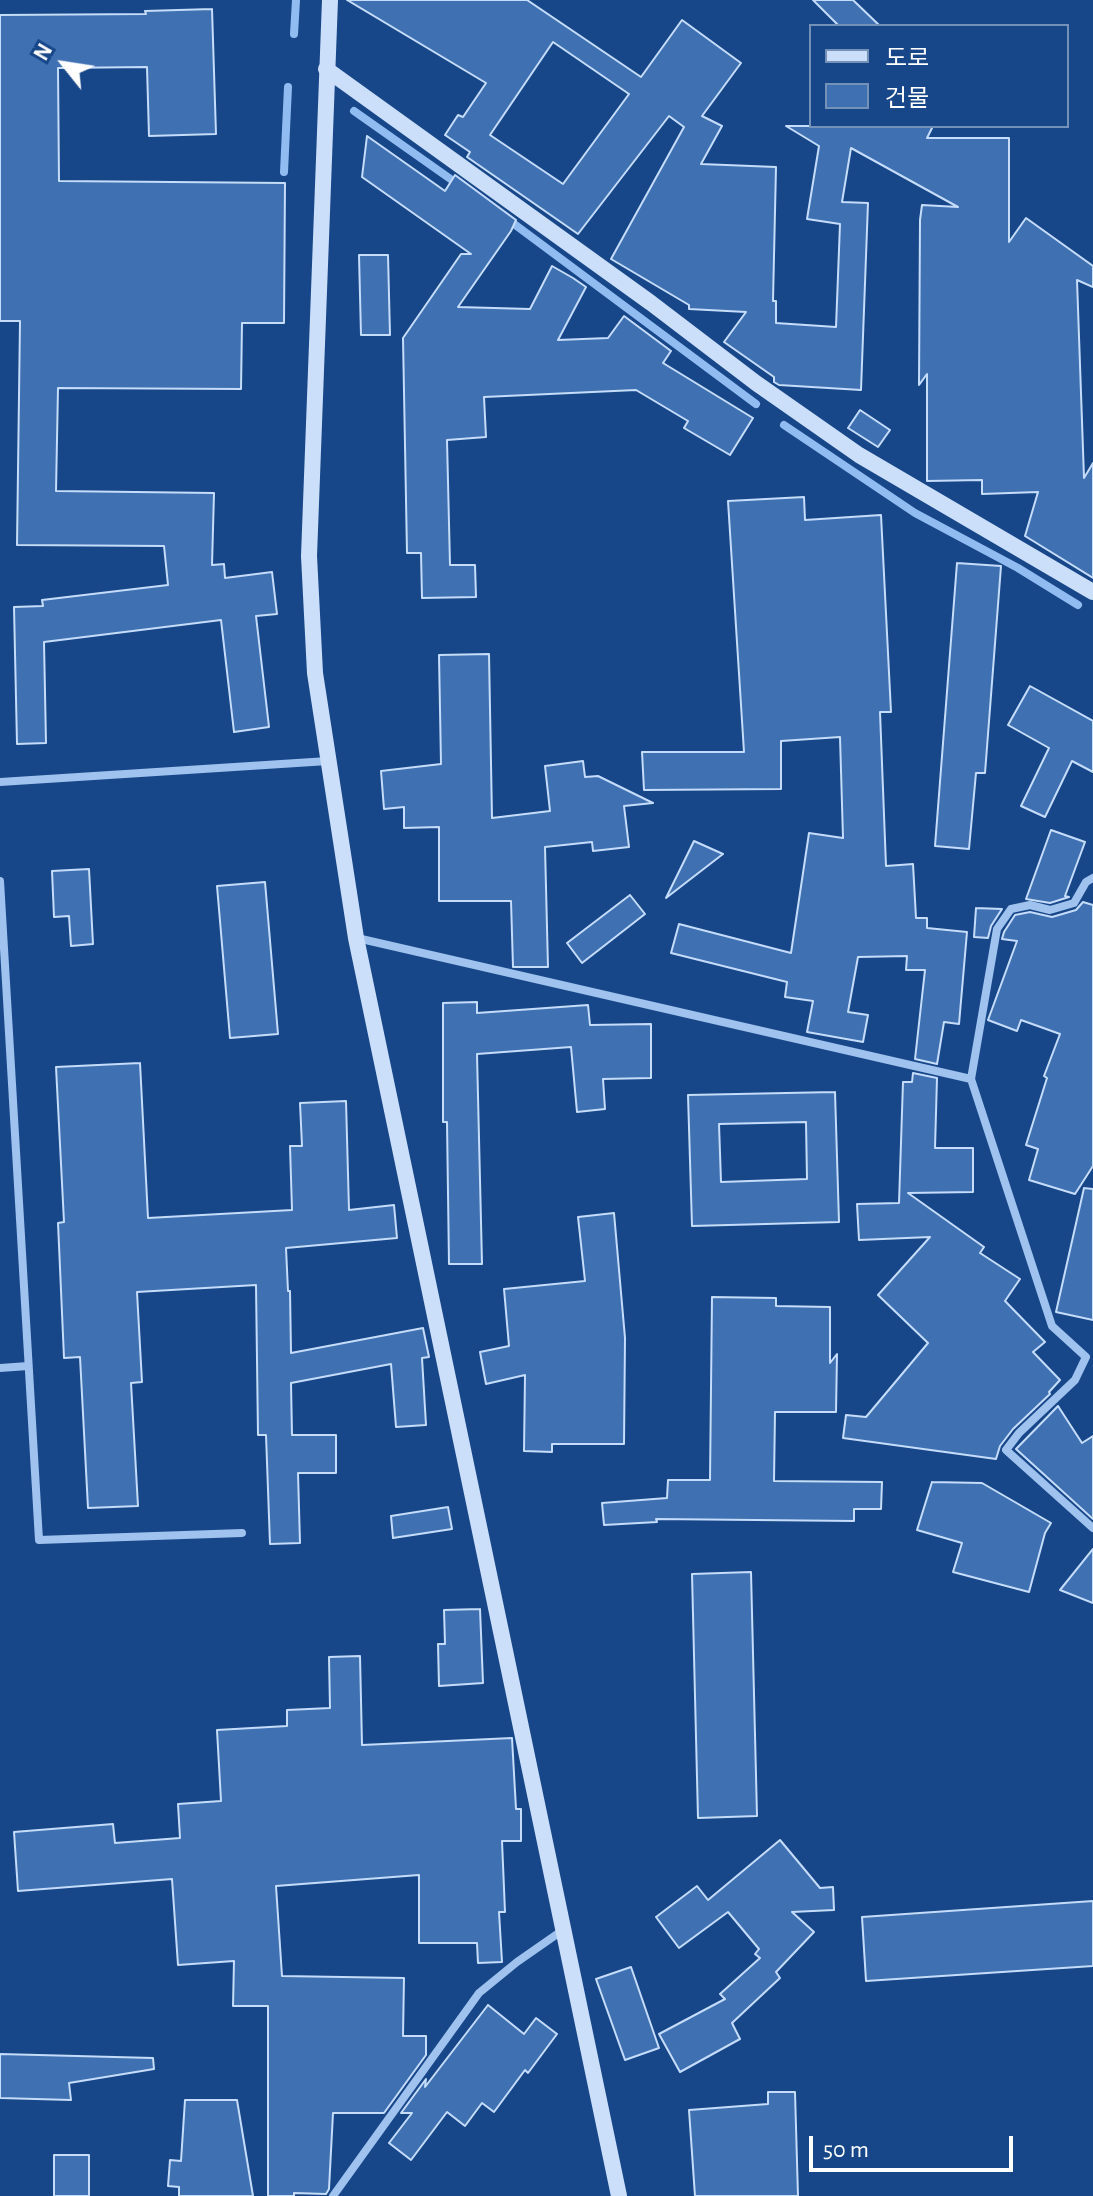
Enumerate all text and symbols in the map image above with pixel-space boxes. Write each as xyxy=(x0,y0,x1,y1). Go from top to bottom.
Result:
north arrow xyxy=(24,24,104,104)
legend xyxy=(809,24,1069,128)
text: N xyxy=(30,40,57,64)
text: 도로 xyxy=(885,47,929,71)
text: 건물 xyxy=(885,87,929,111)
scale bar xyxy=(813,2120,1017,2170)
text: 50 m xyxy=(823,2138,869,2162)

